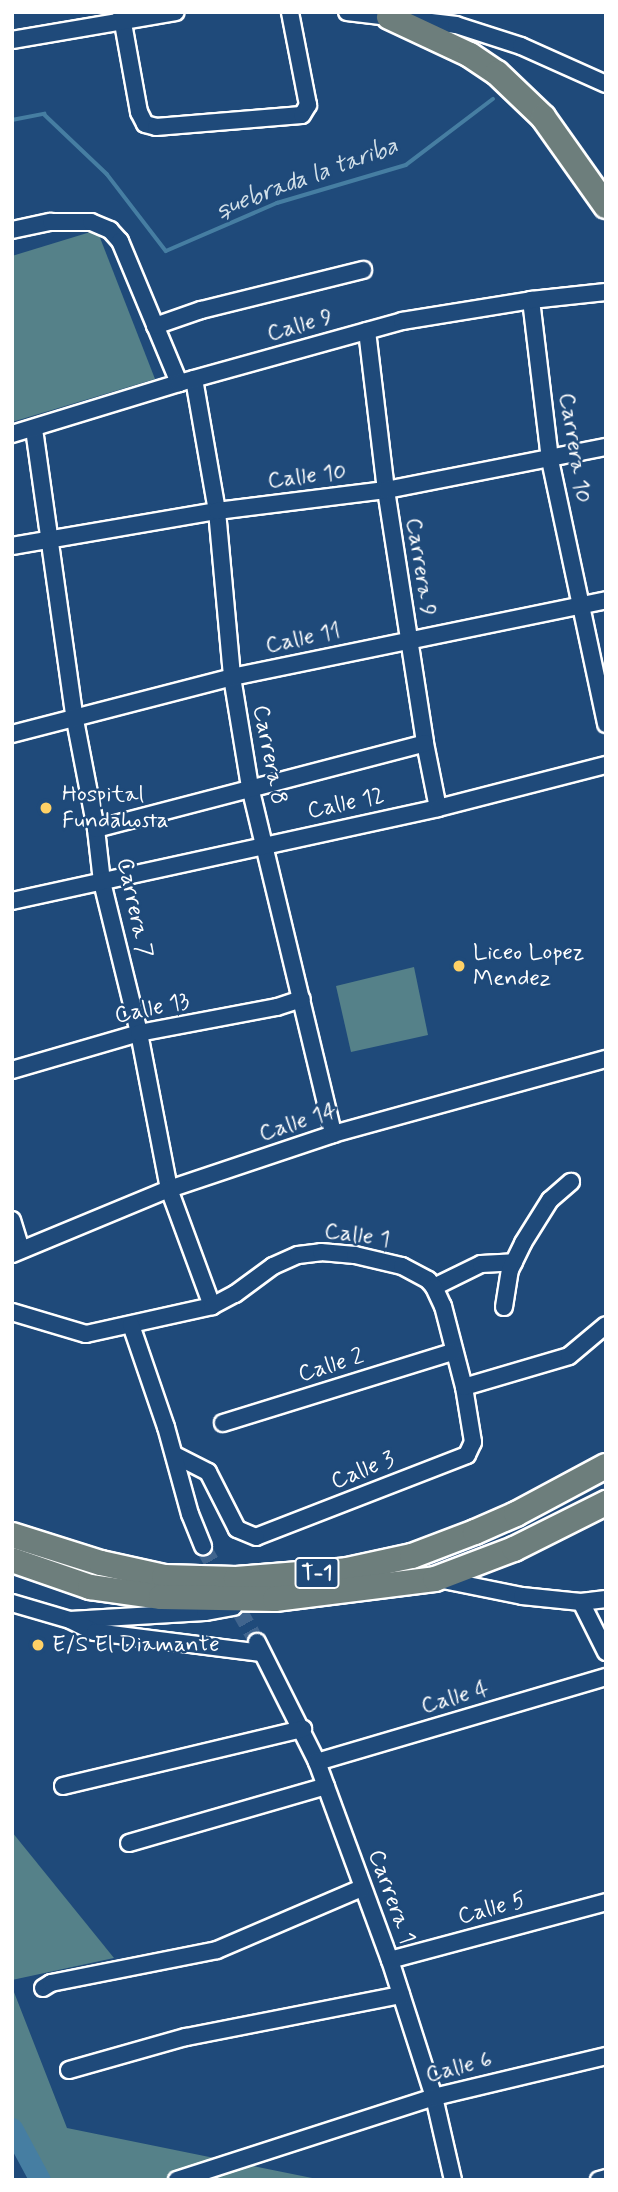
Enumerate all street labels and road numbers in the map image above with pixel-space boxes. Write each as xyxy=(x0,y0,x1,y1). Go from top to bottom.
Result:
street label: Calle 9 xyxy=(264,304,336,348)
street label: Carrera 10 xyxy=(552,391,596,505)
street label: Calle 10 xyxy=(266,458,348,496)
street label: Carrera 9 xyxy=(399,516,441,618)
street label: Calle 11 xyxy=(263,618,343,660)
street label: Carrera 8 xyxy=(246,703,292,807)
street label: Calle 12 xyxy=(305,782,387,826)
street label: Carrera 7 xyxy=(110,855,158,961)
street label: Calle 13 xyxy=(112,988,192,1030)
street label: Calle 14 xyxy=(256,1098,340,1148)
street label: Calle 1 xyxy=(322,1218,392,1254)
street label: Calle 2 xyxy=(295,1343,367,1389)
street label: Calle 3 xyxy=(327,1446,399,1496)
road number: T-1 xyxy=(294,1556,340,1590)
street label: Calle 4 xyxy=(418,1675,492,1721)
street label: Carrera 1 xyxy=(361,1846,421,1948)
street label: Calle 5 xyxy=(455,1887,529,1931)
street label: Calle 6 xyxy=(423,2046,495,2090)

